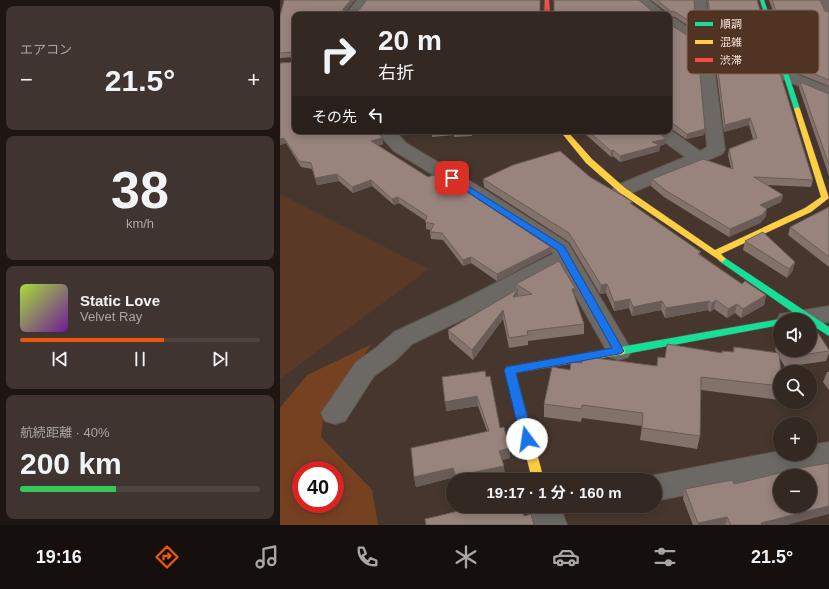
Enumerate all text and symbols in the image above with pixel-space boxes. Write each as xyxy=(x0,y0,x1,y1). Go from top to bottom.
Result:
legend xyxy=(687,10,819,74)
text: 順調 xyxy=(720,18,742,30)
text: 20 m xyxy=(378,25,442,56)
icon: right xyxy=(312,28,364,80)
text: 混雑 xyxy=(720,36,742,48)
text: エアコン xyxy=(20,42,72,57)
text: 渋滞 xyxy=(720,54,742,66)
text: 右折 xyxy=(378,63,414,83)
text: 21.5° xyxy=(105,64,175,97)
text: − xyxy=(20,67,33,92)
text: + xyxy=(247,67,260,92)
icon: left xyxy=(365,104,387,126)
text: その先 xyxy=(312,108,357,125)
text: 38 xyxy=(111,161,169,219)
pin xyxy=(435,161,469,195)
icon: arrive xyxy=(441,167,463,189)
text: km/h xyxy=(126,216,154,231)
text: Static Love xyxy=(80,292,160,309)
text: Velvet Ray xyxy=(80,309,142,324)
map controls xyxy=(773,313,817,513)
button: sound xyxy=(773,313,817,357)
icon: previous xyxy=(49,348,71,370)
icon: pause xyxy=(129,348,151,370)
icon: next xyxy=(209,348,231,370)
button: search xyxy=(773,365,817,409)
button: + xyxy=(773,417,817,461)
position arrow xyxy=(506,418,548,460)
text: 航続距離 · 40% xyxy=(20,425,110,440)
text: 200 km xyxy=(20,447,122,480)
speed limit sign: 40 xyxy=(292,461,344,513)
button: − xyxy=(773,469,817,513)
text: 19:17 · 1 分 · 160 m xyxy=(486,484,622,501)
icon: directions xyxy=(153,543,181,571)
icon: music xyxy=(253,543,281,571)
icon: phone xyxy=(353,543,381,571)
icon: climate xyxy=(452,543,480,571)
icon: car xyxy=(552,543,580,571)
icon: filters xyxy=(651,543,679,571)
text: 19:16 xyxy=(36,547,82,567)
text: 21.5° xyxy=(751,547,793,567)

